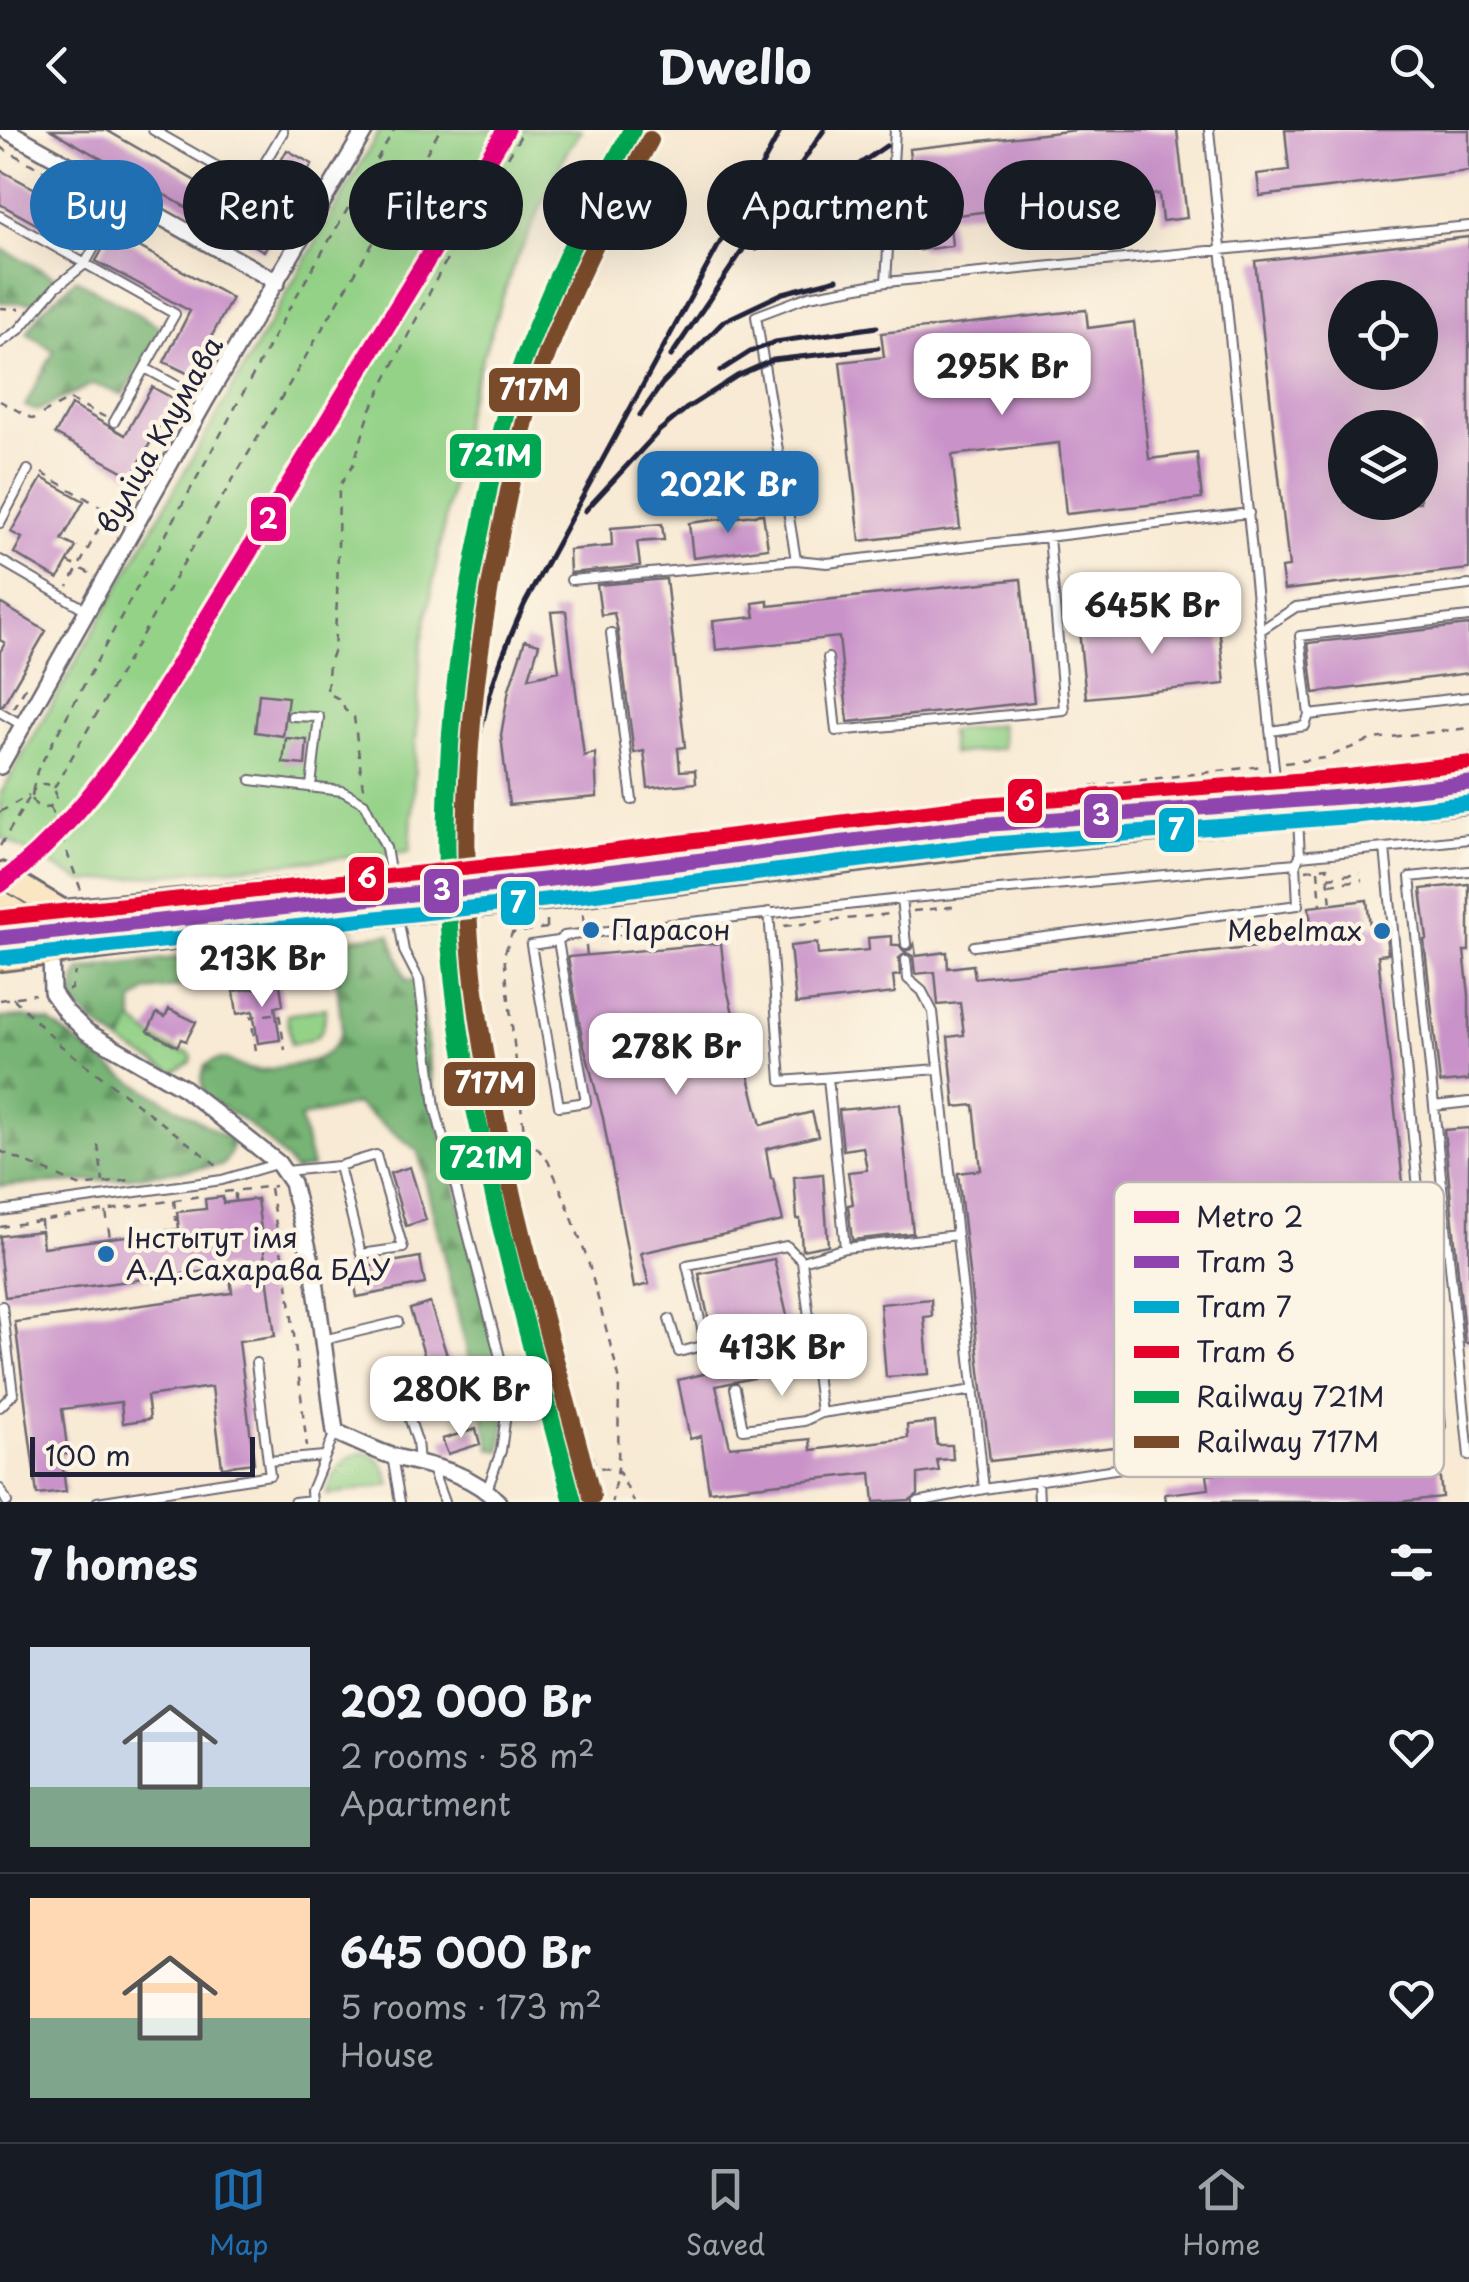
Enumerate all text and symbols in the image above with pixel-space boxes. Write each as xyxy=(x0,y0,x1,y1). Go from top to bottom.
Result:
text: Dwello xyxy=(658,31,811,99)
icon: back xyxy=(30,38,85,93)
icon: search xyxy=(1384,38,1439,93)
chip: Buy xyxy=(30,160,163,250)
chip: Rent xyxy=(183,160,329,250)
chip: Filters xyxy=(349,160,523,250)
chip: New xyxy=(543,160,687,250)
chip: Apartment xyxy=(707,160,964,250)
chip: House xyxy=(984,160,1156,250)
map controls xyxy=(1328,280,1438,520)
button: locate xyxy=(1328,280,1438,390)
street label: вуліца Клумава xyxy=(85,327,233,541)
pin: 295K Br xyxy=(910,333,1094,418)
text: 295K Br xyxy=(936,341,1068,389)
line badge: 717М xyxy=(487,366,582,414)
text: 717М xyxy=(499,367,569,410)
button: layers xyxy=(1328,410,1438,520)
line badge: 721М xyxy=(448,432,543,480)
text: 721М xyxy=(458,433,532,476)
pin: 202K Br xyxy=(636,451,820,536)
text: 202K Br xyxy=(659,459,797,507)
line badge: 2 xyxy=(249,495,288,543)
text: 2 xyxy=(258,496,278,539)
pin: 645K Br xyxy=(1060,572,1244,657)
text: 645K Br xyxy=(1084,580,1220,628)
line badge: 6 xyxy=(1006,777,1044,825)
text: 6 xyxy=(1015,778,1035,821)
line badge: 3 xyxy=(1082,792,1120,840)
text: 3 xyxy=(1092,792,1110,835)
line badge: 7 xyxy=(1157,806,1196,854)
text: 7 xyxy=(1168,807,1185,850)
line badge: 6 xyxy=(347,855,386,903)
text: 6 xyxy=(357,855,377,898)
line badge: 3 xyxy=(422,867,461,915)
text: 3 xyxy=(433,867,451,910)
line badge: 7 xyxy=(499,879,537,927)
text: 7 xyxy=(510,880,527,923)
place label: Парасон xyxy=(611,907,730,950)
place label: Mebelmax xyxy=(1227,908,1362,951)
marker: Парасон xyxy=(580,919,602,941)
marker: Mebelmax xyxy=(1371,920,1393,942)
pin: 213K Br xyxy=(170,925,354,1010)
text: 213K Br xyxy=(198,933,326,981)
pin: 278K Br xyxy=(584,1013,768,1098)
text: 278K Br xyxy=(611,1021,741,1069)
line badge: 717М xyxy=(442,1060,537,1108)
text: 717М xyxy=(455,1060,525,1103)
line badge: 721М xyxy=(438,1134,533,1182)
text: 721М xyxy=(449,1135,523,1178)
legend xyxy=(1114,1182,1444,1477)
text: Metro 2 xyxy=(1196,1194,1303,1237)
place label: Інстытут імя А.Д.Сахарава БДУ xyxy=(126,1215,390,1290)
text: Tram 3 xyxy=(1196,1239,1295,1282)
marker: Інстытут імя А.Д.Сахарава БДУ xyxy=(95,1243,117,1265)
text: Tram 7 xyxy=(1196,1284,1292,1327)
pin: 413K Br xyxy=(690,1314,874,1399)
text: 413K Br xyxy=(719,1322,845,1370)
text: Tram 6 xyxy=(1196,1329,1295,1372)
pin: 280K Br xyxy=(369,1356,553,1441)
text: 280K Br xyxy=(392,1364,530,1412)
text: Railway 721М xyxy=(1196,1374,1384,1417)
text: Railway 717М xyxy=(1196,1419,1379,1462)
scale bar xyxy=(30,1432,255,1476)
text: 100 m xyxy=(45,1433,131,1476)
text: 7 homes xyxy=(30,1531,198,1594)
icon: filters xyxy=(1384,1535,1439,1590)
text: 202 000 Br xyxy=(340,1668,591,1731)
icon: home xyxy=(110,1687,230,1807)
icon: heart xyxy=(1384,1720,1439,1775)
text: 2 rooms · 58 m² xyxy=(340,1731,595,1779)
text: Apartment xyxy=(340,1779,511,1827)
text: 645 000 Br xyxy=(340,1919,591,1982)
icon: home xyxy=(110,1938,230,2058)
icon: heart xyxy=(1384,1971,1439,2026)
text: 5 rooms · 173 m² xyxy=(340,1982,602,2030)
text: House xyxy=(340,2030,434,2078)
tab: Map xyxy=(209,2162,268,2265)
tab: Saved xyxy=(686,2162,765,2265)
tab: Home xyxy=(1182,2162,1260,2265)

